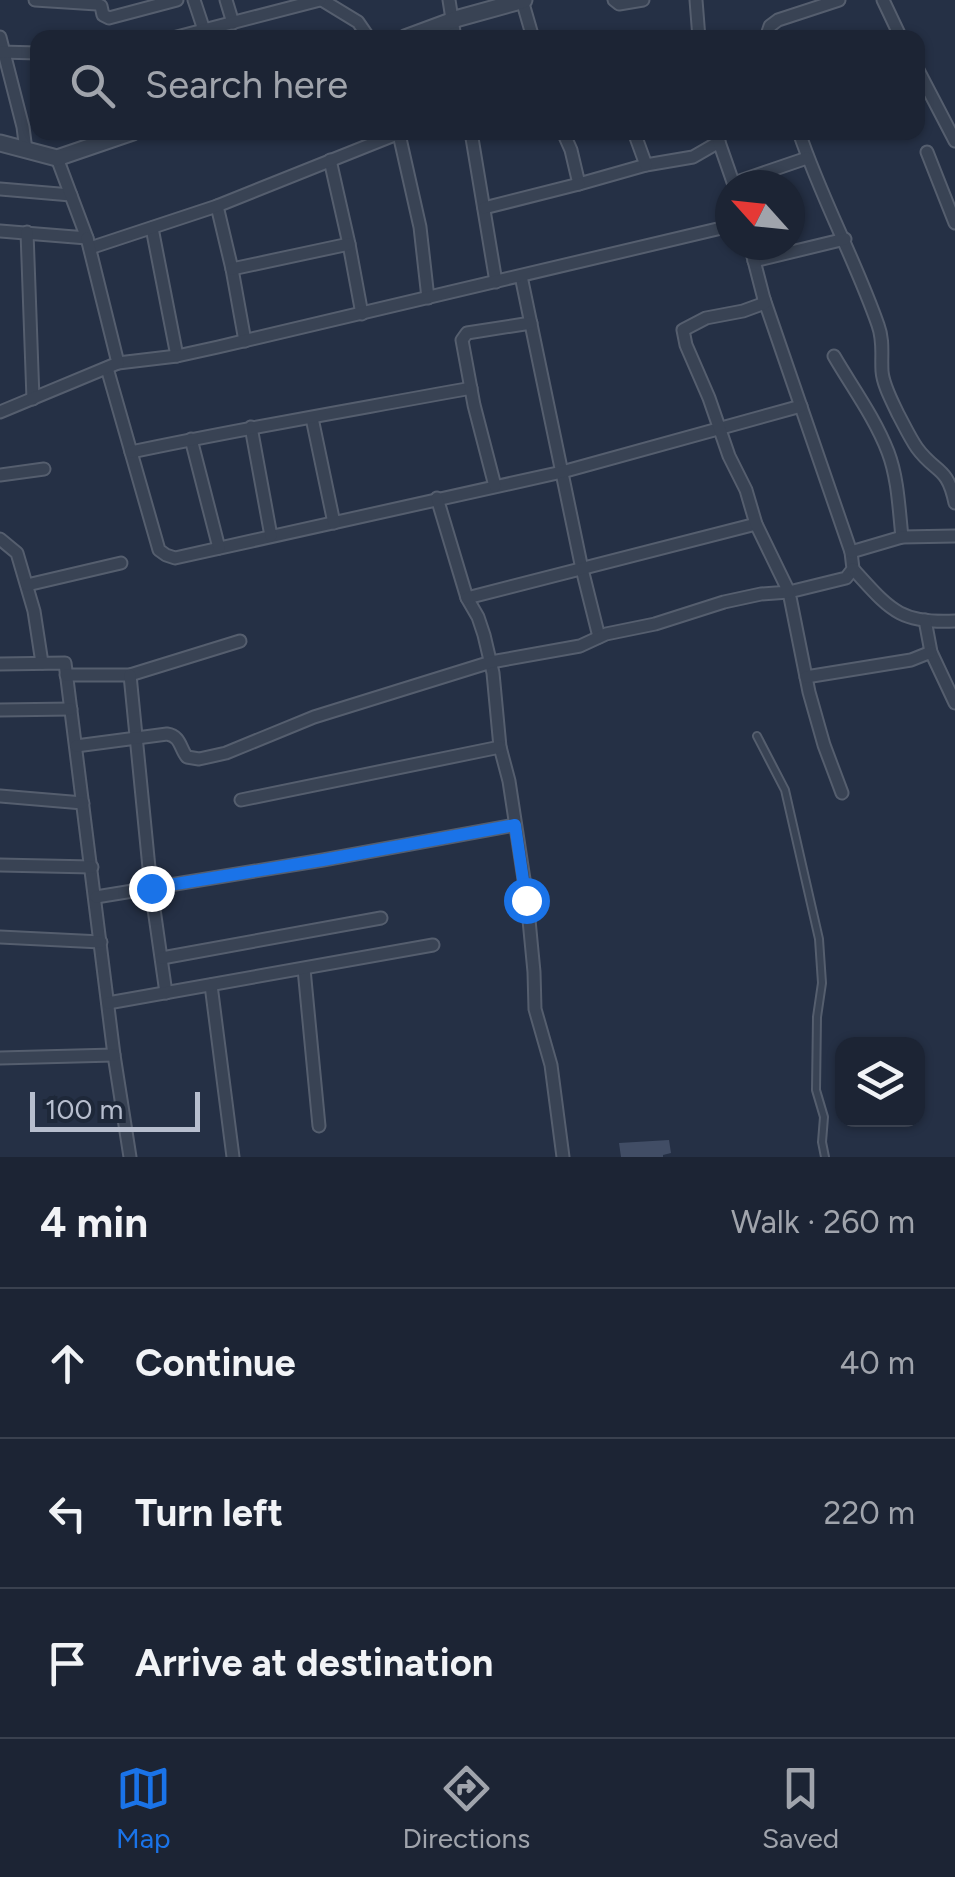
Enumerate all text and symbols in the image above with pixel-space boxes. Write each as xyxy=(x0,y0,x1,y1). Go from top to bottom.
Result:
search box xyxy=(30,30,925,140)
icon: search xyxy=(65,58,120,113)
text: Search here xyxy=(145,62,348,108)
north arrow xyxy=(715,170,805,260)
route end xyxy=(129,866,175,912)
route start xyxy=(504,878,550,924)
map controls xyxy=(835,1037,925,1127)
button: layers xyxy=(835,1037,925,1127)
scale bar xyxy=(30,1087,200,1132)
text: 100 m xyxy=(45,1092,123,1126)
text: 4 min xyxy=(40,1197,148,1248)
text: Walk · 260 m xyxy=(731,1203,915,1241)
icon: ahead xyxy=(40,1336,95,1391)
text: Continue xyxy=(135,1340,296,1386)
text: 40 m xyxy=(839,1344,915,1382)
icon: left xyxy=(40,1486,95,1541)
text: Turn left xyxy=(135,1490,283,1536)
text: 220 m xyxy=(824,1494,915,1532)
icon: arrive xyxy=(40,1636,95,1691)
text: Arrive at destination xyxy=(135,1640,493,1686)
tab: Map xyxy=(116,1761,171,1855)
tab: Directions xyxy=(403,1761,530,1855)
tab: Saved xyxy=(762,1761,839,1855)

